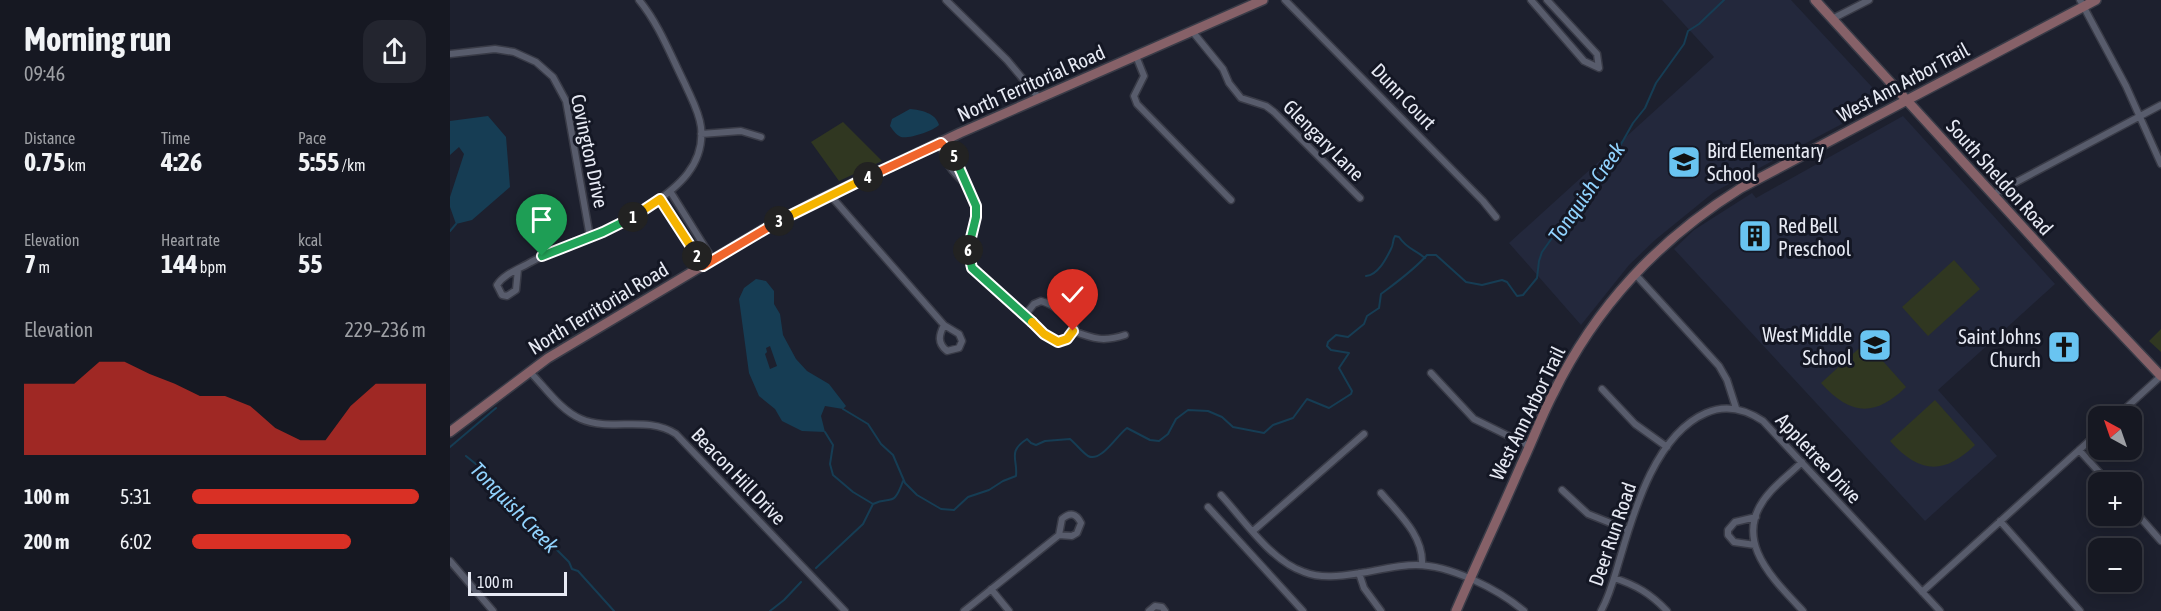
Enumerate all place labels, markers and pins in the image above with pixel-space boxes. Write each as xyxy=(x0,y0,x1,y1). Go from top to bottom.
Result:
place label: Bird Elementary School xyxy=(1707,139,1824,185)
pin: 5 xyxy=(939,141,969,171)
school or university icon: Bird Elementary School xyxy=(1666,144,1702,180)
pin: 4 xyxy=(853,162,883,192)
pin xyxy=(516,194,567,256)
pin: 1 xyxy=(618,202,648,232)
pin: 3 xyxy=(764,206,794,236)
place label: Red Bell Preschool xyxy=(1778,214,1852,260)
building icon: Red Bell Preschool xyxy=(1737,218,1773,254)
pin: 6 xyxy=(953,235,983,265)
pin: 2 xyxy=(682,241,712,271)
pin xyxy=(1047,269,1098,331)
place label: West Middle School xyxy=(1762,323,1853,369)
place label: Saint Johns Church xyxy=(1958,325,2041,371)
school or university icon: West Middle School xyxy=(1857,327,1893,363)
church icon: Saint Johns Church xyxy=(2046,329,2082,365)

